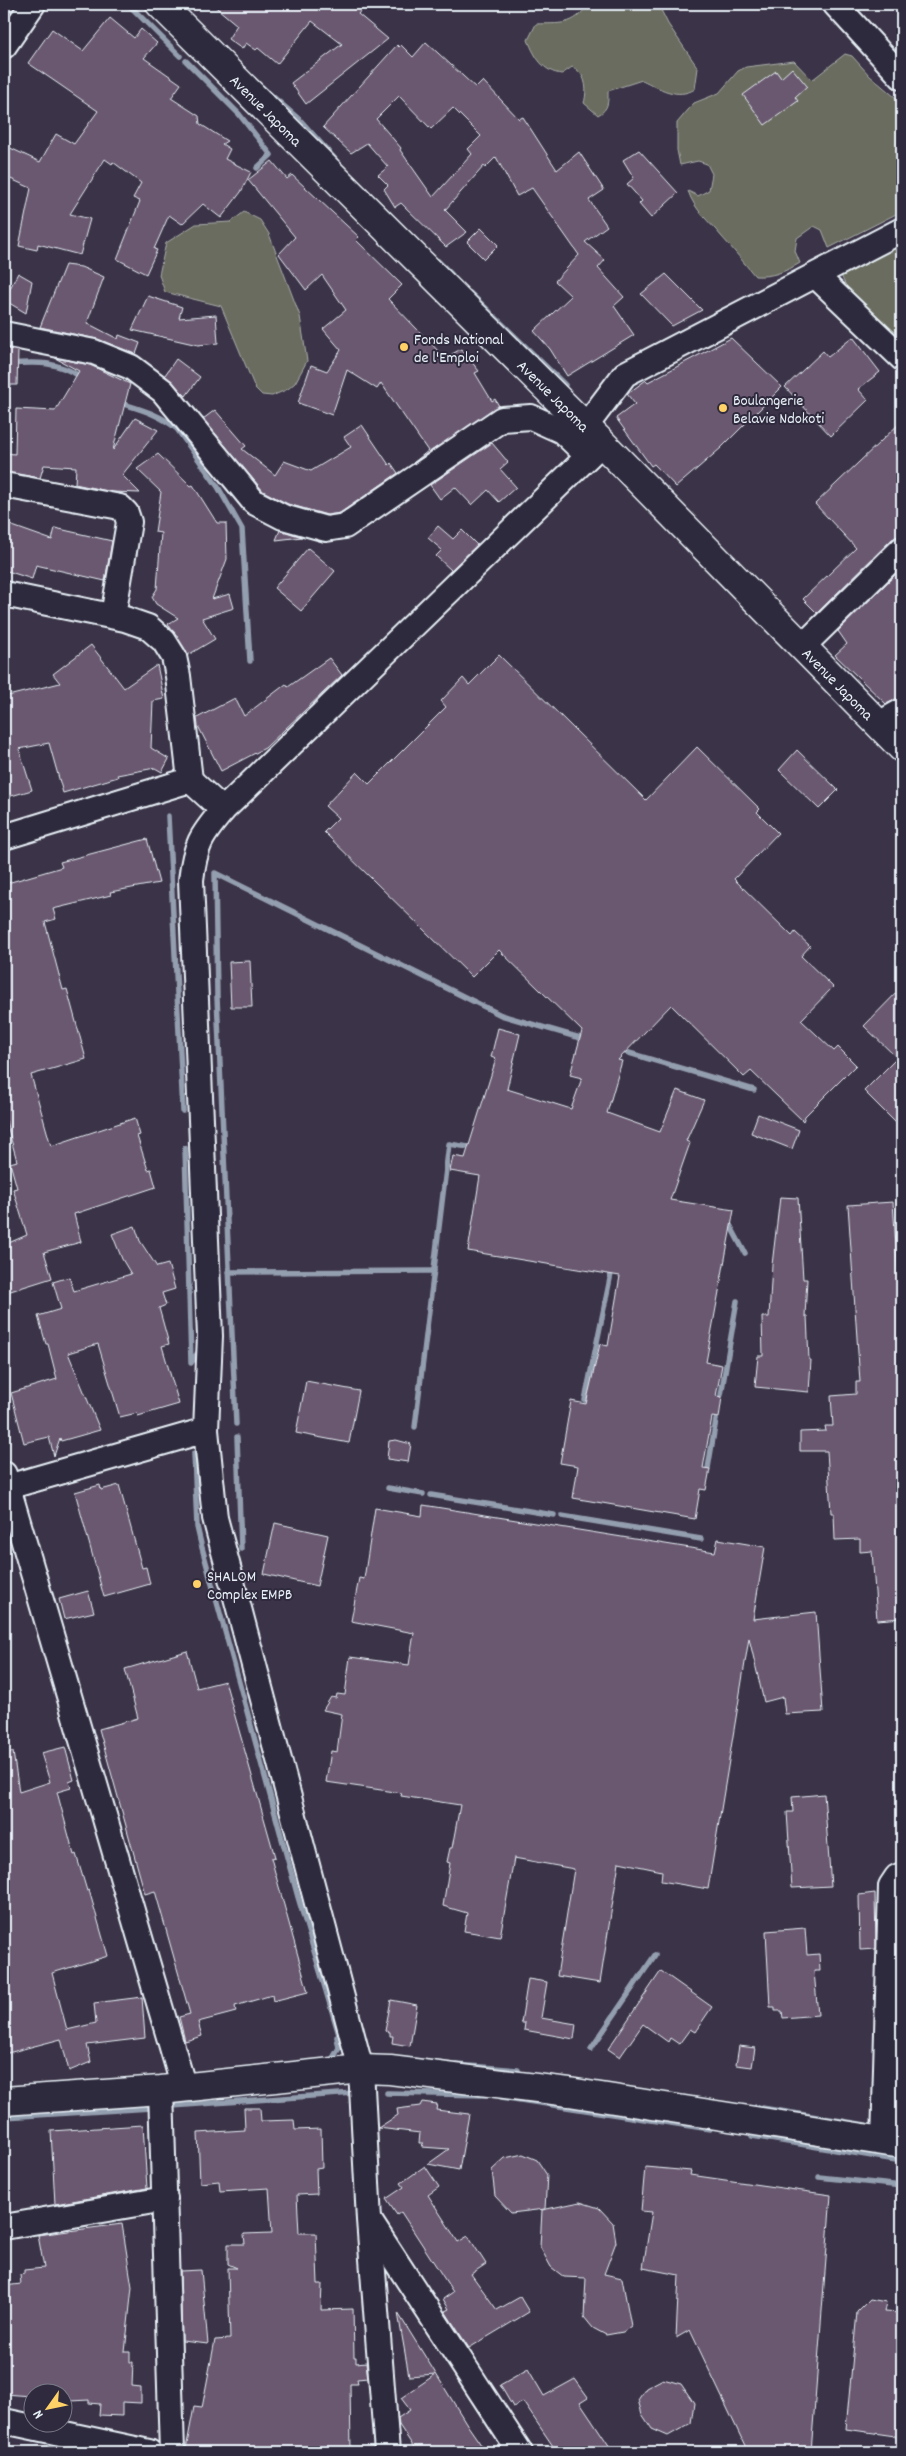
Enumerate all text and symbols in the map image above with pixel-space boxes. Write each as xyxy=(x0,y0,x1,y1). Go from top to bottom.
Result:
street label: Avenue Japoma xyxy=(223,70,306,153)
place label: Fonds National de l'Emploi xyxy=(414,329,504,370)
marker: Fonds National de l'Emploi xyxy=(398,341,410,353)
street label: Avenue Japoma xyxy=(511,356,594,438)
place label: Boulangerie Belavie Ndokoti xyxy=(733,390,824,431)
marker: Boulangerie Belavie Ndokoti xyxy=(717,402,729,414)
street label: Avenue Japoma xyxy=(795,644,878,727)
place label: SHALOM Complex EMPB xyxy=(207,1566,292,1607)
marker: SHALOM Complex EMPB xyxy=(191,1578,203,1590)
north arrow xyxy=(22,2384,72,2434)
text: N xyxy=(28,2406,49,2422)

